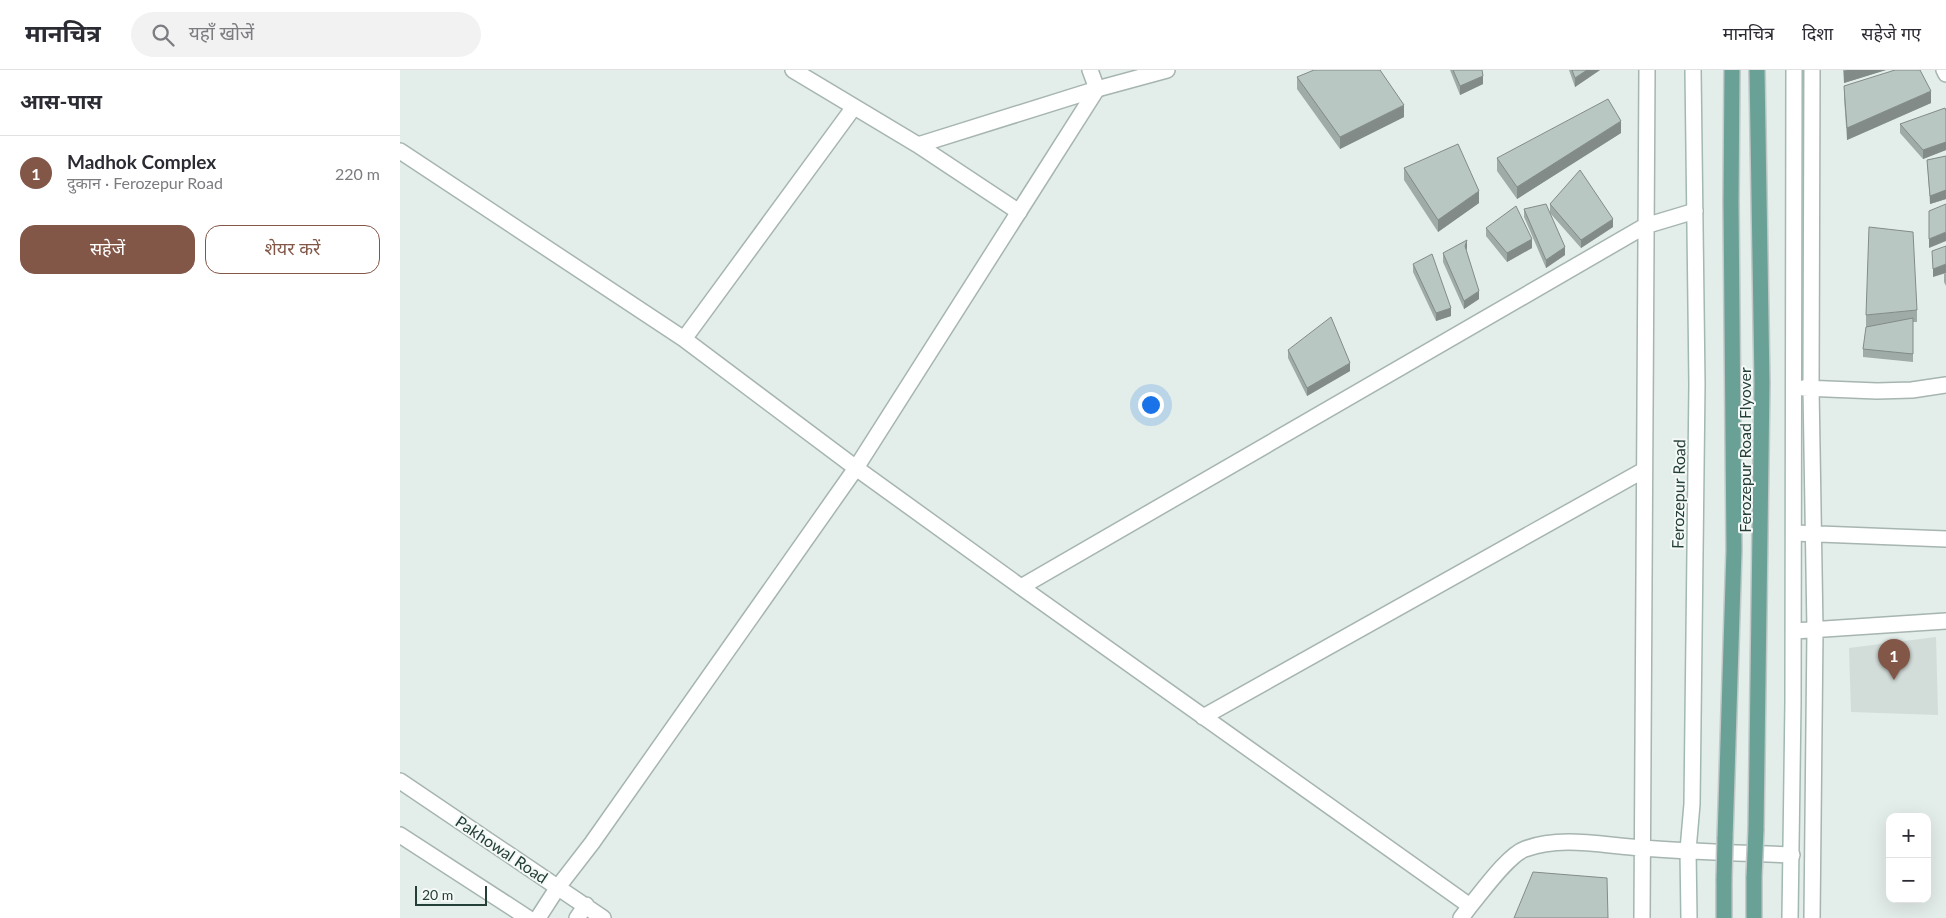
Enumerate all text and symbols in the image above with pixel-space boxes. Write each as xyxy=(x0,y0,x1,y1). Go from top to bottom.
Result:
search box xyxy=(131,12,481,57)
text: मानचित्र xyxy=(25,18,101,47)
icon: search xyxy=(149,21,177,49)
text: यहाँ खोजें xyxy=(189,21,254,44)
text: मानचित्र xyxy=(1723,22,1774,44)
text: दिशा xyxy=(1802,22,1833,44)
text: सहेजे गए xyxy=(1861,22,1921,44)
text: आस-पास xyxy=(20,88,102,113)
text: Madhok Complex xyxy=(67,150,216,173)
text: 1 xyxy=(31,164,41,183)
text: 220 m xyxy=(335,164,380,183)
text: दुकान · Ferozepur Road xyxy=(67,173,223,192)
button: सहेजें xyxy=(20,225,195,274)
button: शेयर करें xyxy=(205,225,380,274)
street label: Ferozepur Road Flyover xyxy=(1735,367,1754,533)
your location xyxy=(1138,392,1164,418)
street label: Ferozepur Road xyxy=(1668,439,1688,549)
pin: 1 xyxy=(1878,639,1910,680)
street label: Pakhowal Road xyxy=(452,811,552,887)
map controls xyxy=(1886,813,1931,903)
button: + xyxy=(1886,813,1931,858)
button: − xyxy=(1886,858,1931,903)
scale bar xyxy=(415,883,488,906)
text: 20 m xyxy=(422,886,453,903)

